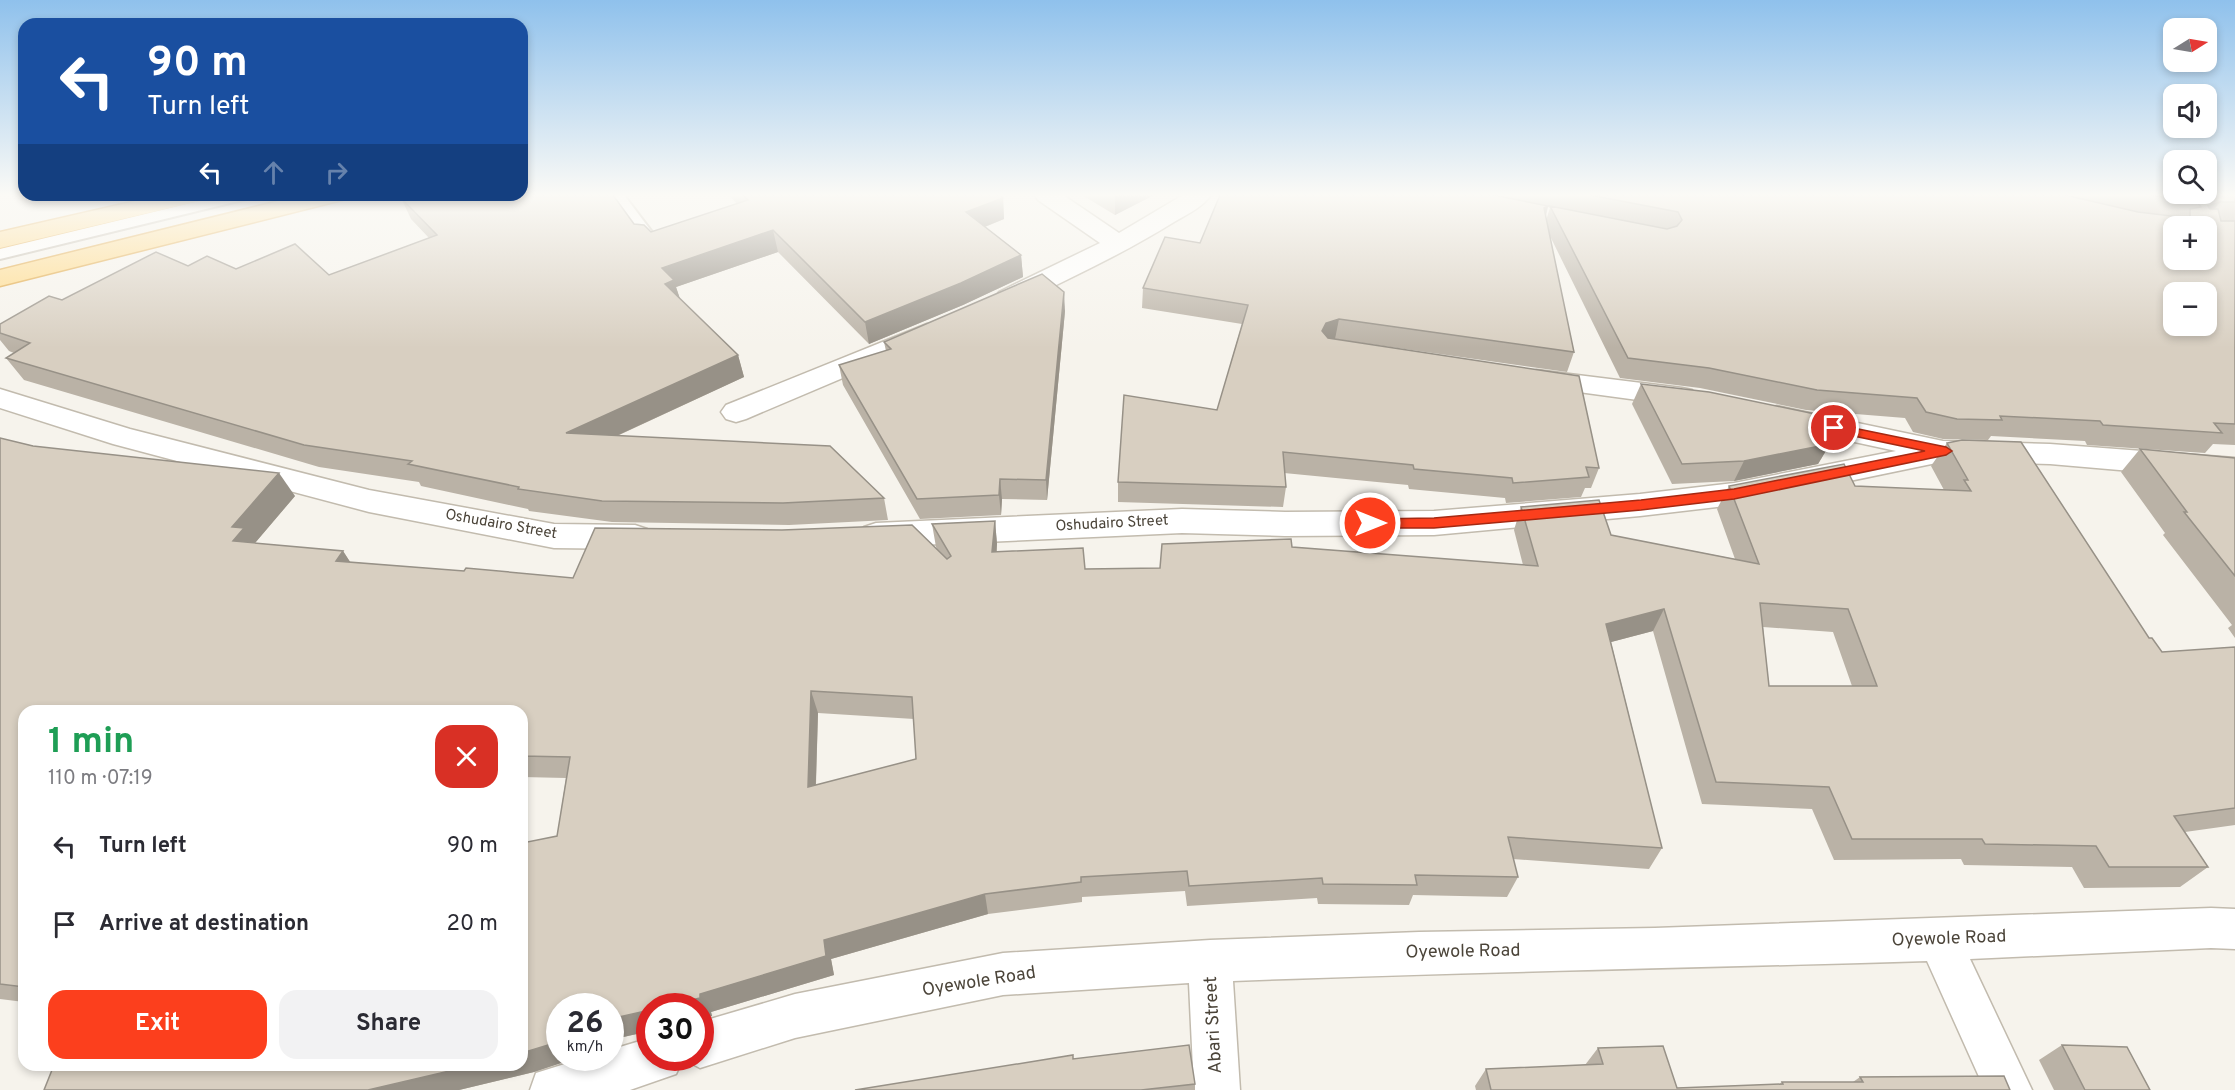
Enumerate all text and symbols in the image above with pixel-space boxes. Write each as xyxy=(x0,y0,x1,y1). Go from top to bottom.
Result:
north arrow xyxy=(2163,18,2217,72)
map controls xyxy=(2163,18,2217,336)
text: 90 m xyxy=(147,38,248,91)
icon: left xyxy=(48,42,126,120)
button: sound xyxy=(2163,84,2217,138)
text: Turn left xyxy=(147,90,249,124)
button: search xyxy=(2163,150,2217,204)
icon: left xyxy=(194,156,227,189)
icon: ahead xyxy=(257,156,290,189)
icon: right xyxy=(320,156,353,189)
button: + xyxy=(2163,216,2217,270)
button: − xyxy=(2163,282,2217,336)
pin xyxy=(1808,402,1859,453)
icon: arrive xyxy=(1817,411,1850,444)
position arrow xyxy=(1338,491,1402,555)
street label: Oshudairo Street xyxy=(444,506,558,544)
street label: Oshudairo Street xyxy=(1055,512,1169,536)
text: 1 min xyxy=(48,720,134,766)
button: close xyxy=(435,725,498,788)
text: 110 m · 07:19 xyxy=(48,766,153,792)
icon: left xyxy=(48,830,81,863)
text: Turn left xyxy=(99,833,187,860)
text: 90 m xyxy=(447,833,498,860)
icon: arrive xyxy=(48,908,81,941)
text: Arrive at destination xyxy=(99,911,309,938)
text: 20 m xyxy=(447,911,498,938)
street label: Oyewole Road xyxy=(1891,926,2007,952)
street label: Oyewole Road xyxy=(1405,939,1521,965)
street label: Oyewole Road xyxy=(920,962,1038,1002)
street label: Abari Street xyxy=(1200,976,1228,1074)
button: Exit xyxy=(48,990,267,1059)
button: Share xyxy=(279,990,498,1059)
speed limit sign: 30 xyxy=(636,993,714,1071)
text: 26 xyxy=(567,1006,603,1043)
text: km/h xyxy=(567,1038,603,1057)

